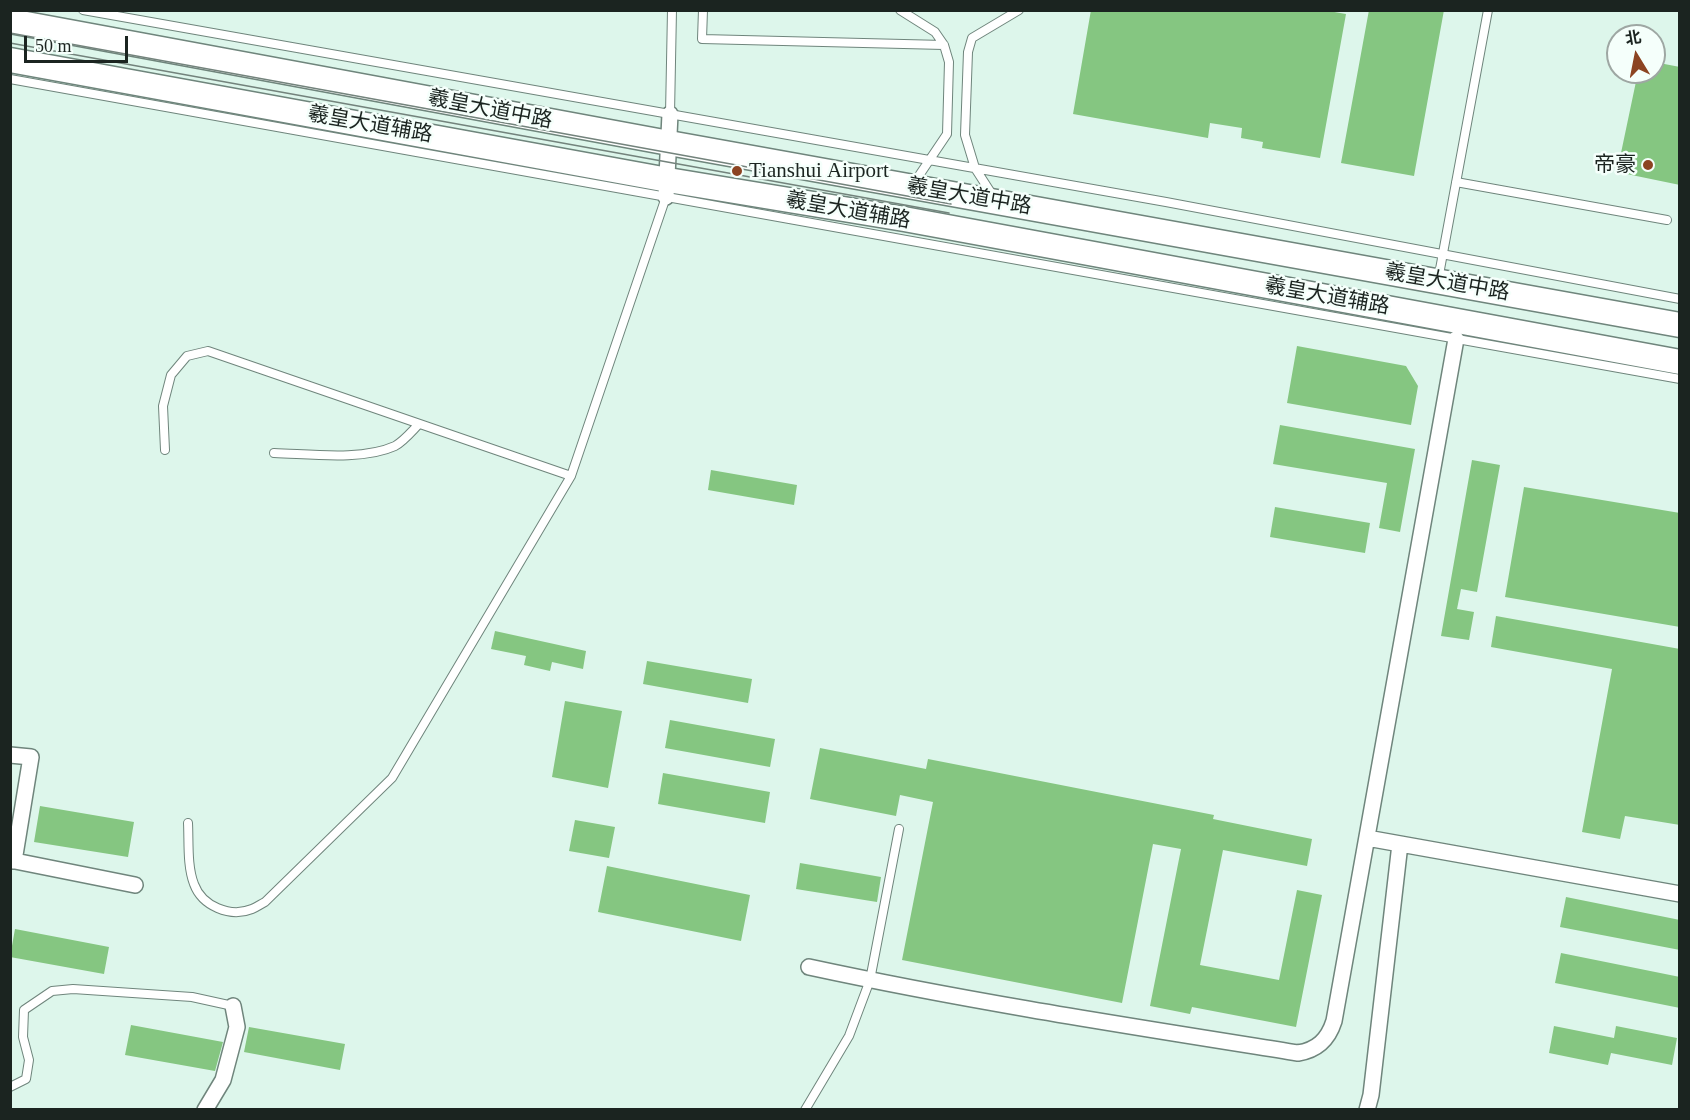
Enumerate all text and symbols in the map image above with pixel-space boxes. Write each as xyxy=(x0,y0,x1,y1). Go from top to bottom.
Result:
scale bar xyxy=(27,24,130,62)
north arrow xyxy=(1606,24,1666,84)
text: 北 xyxy=(1624,28,1642,48)
text: 50 m xyxy=(35,36,72,56)
street label: 羲皇大道中路 xyxy=(426,86,554,134)
street label: 羲皇大道辅路 xyxy=(306,102,434,148)
place label: 帝豪 xyxy=(1594,152,1636,178)
place label: Tianshui Airport xyxy=(749,158,889,184)
marker: 帝豪 xyxy=(1641,158,1655,172)
marker: Tianshui Airport xyxy=(730,164,744,178)
street label: 羲皇大道中路 xyxy=(905,174,1033,220)
street label: 羲皇大道辅路 xyxy=(784,188,912,234)
street label: 羲皇大道中路 xyxy=(1383,260,1511,306)
street label: 羲皇大道辅路 xyxy=(1263,274,1391,320)

